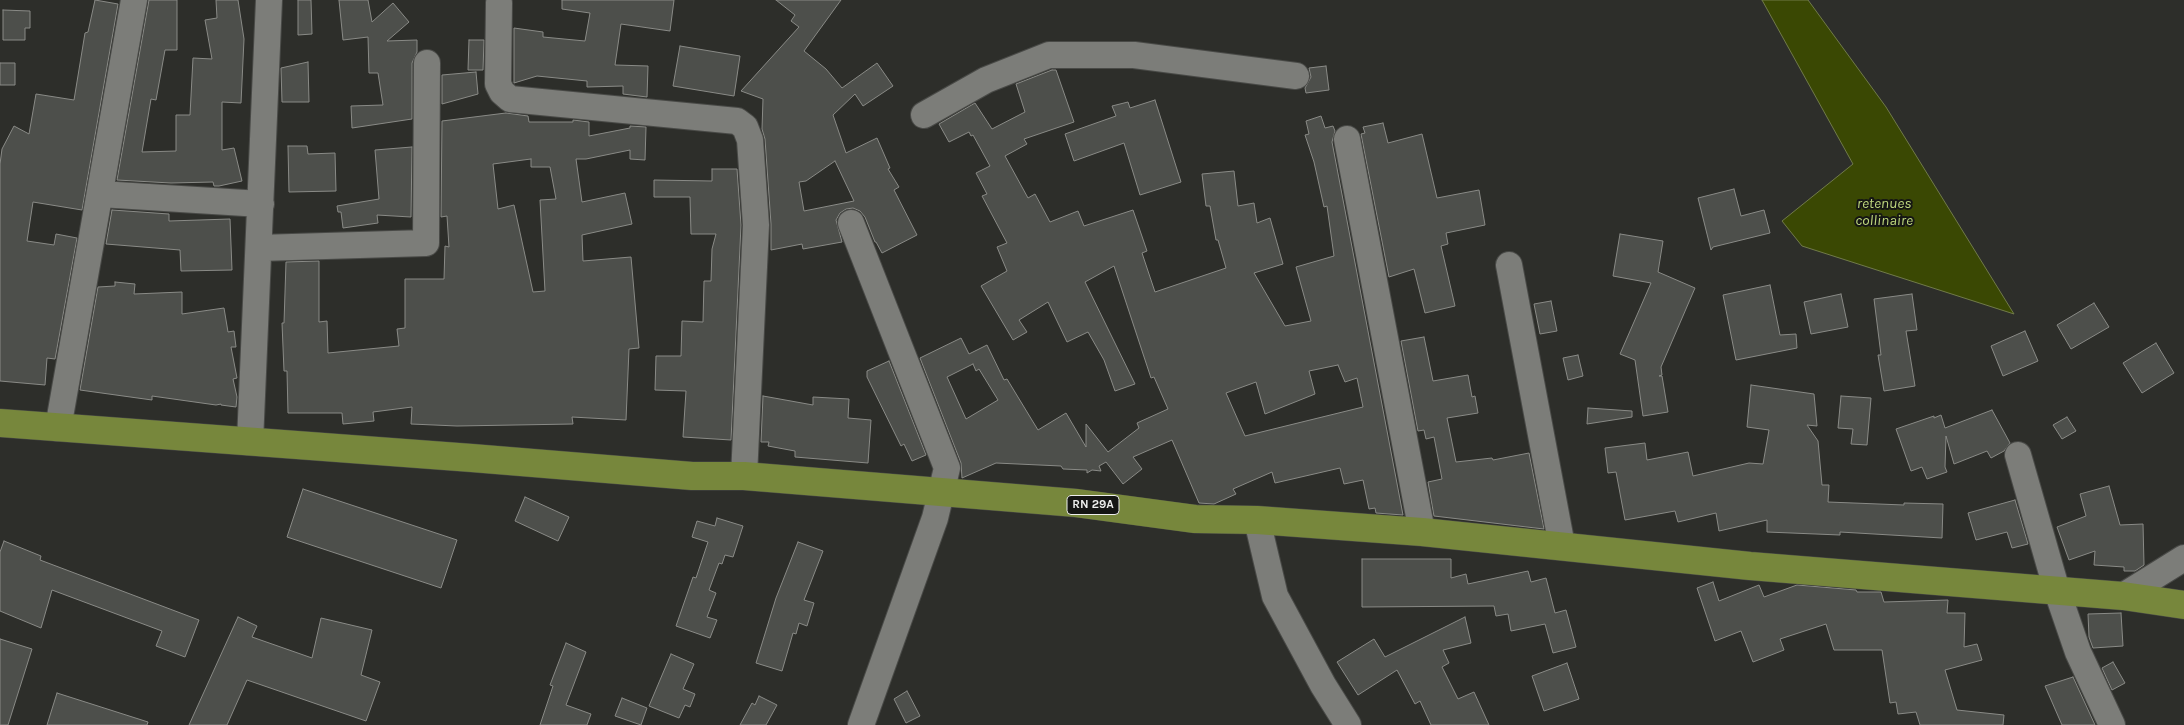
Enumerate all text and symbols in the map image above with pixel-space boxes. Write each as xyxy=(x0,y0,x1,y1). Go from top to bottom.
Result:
water label: retenues collinaire xyxy=(1855,195,1913,230)
road number: RN 29A xyxy=(1067,496,1119,514)

